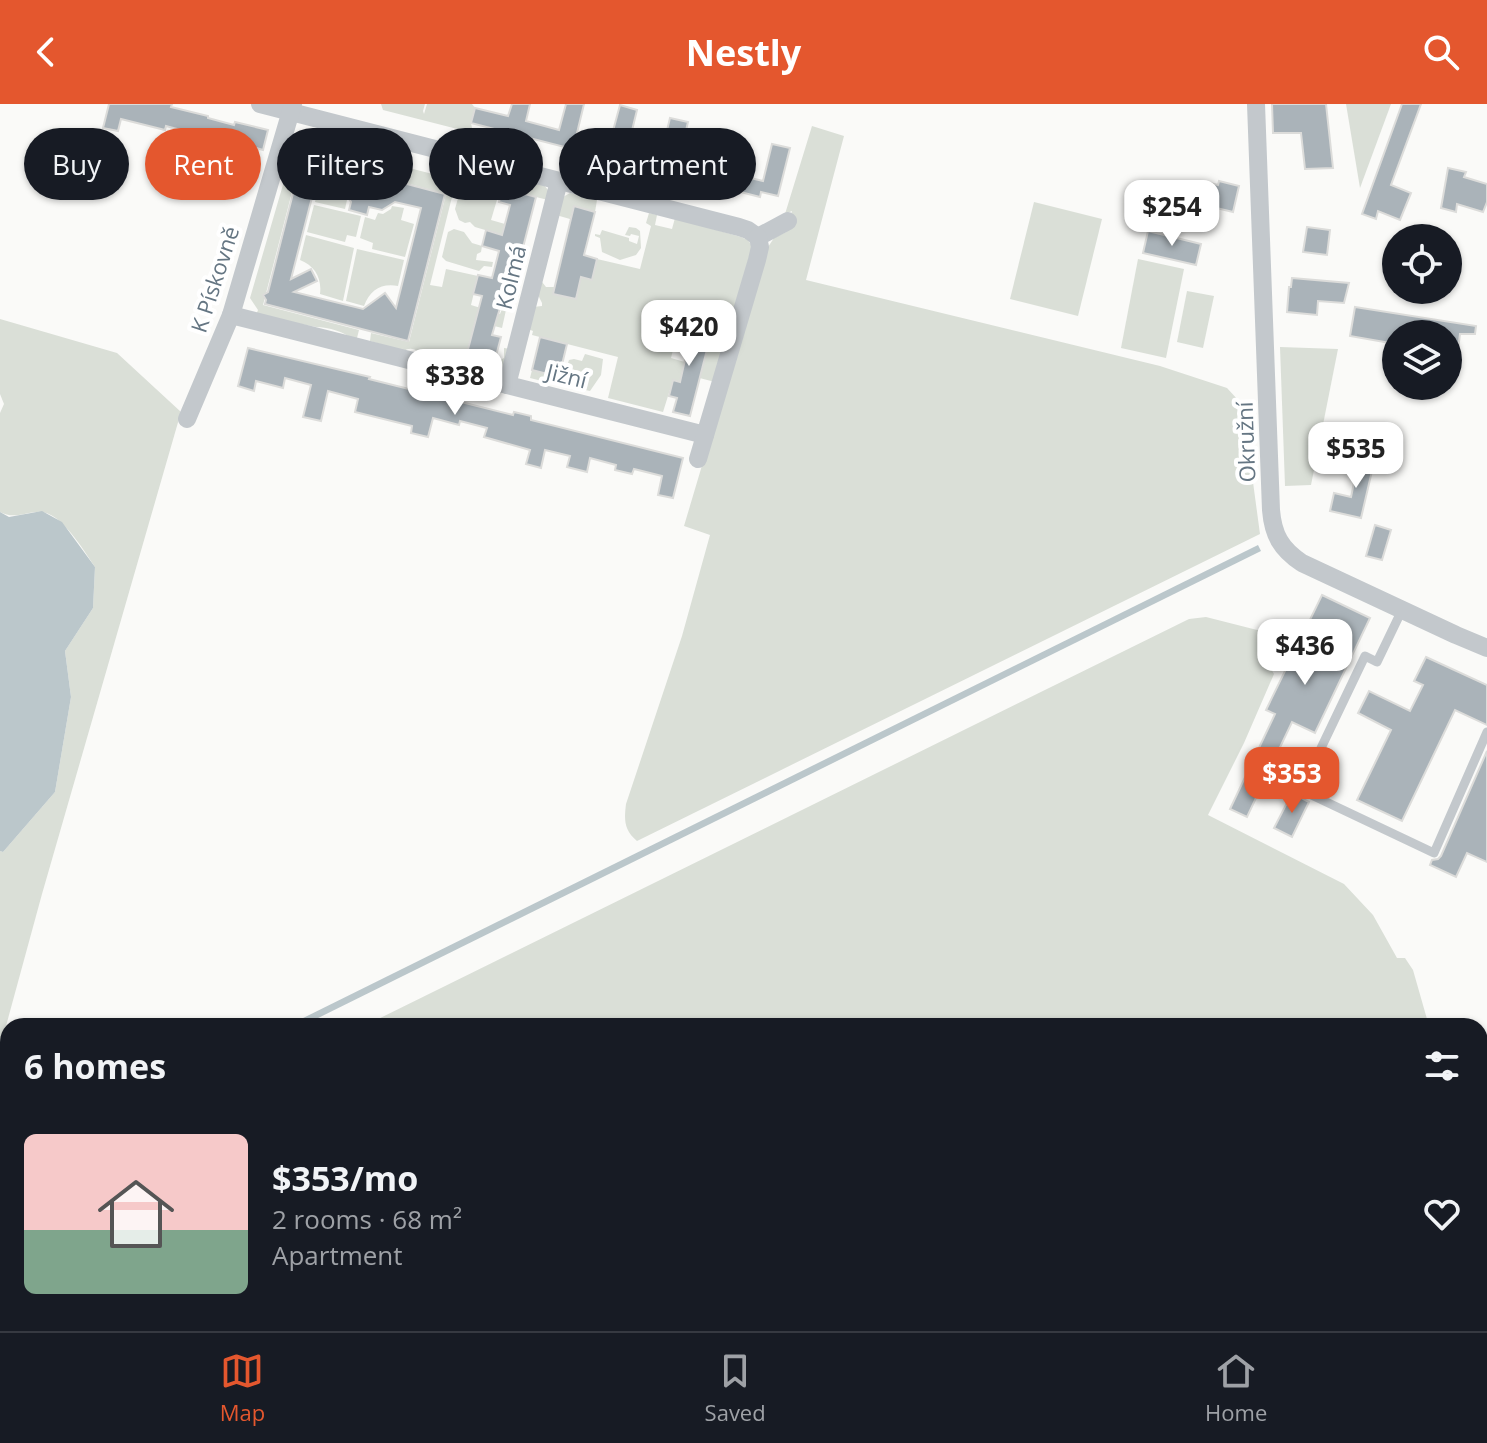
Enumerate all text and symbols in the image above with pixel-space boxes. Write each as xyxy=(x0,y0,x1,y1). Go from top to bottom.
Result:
text: Nestly xyxy=(686,28,801,77)
icon: back xyxy=(24,30,68,74)
icon: search xyxy=(1419,30,1463,74)
chip: Buy xyxy=(24,128,129,200)
chip: Rent xyxy=(145,128,261,200)
chip: Filters xyxy=(277,128,413,200)
chip: New xyxy=(429,128,543,200)
chip: Apartment xyxy=(559,128,756,200)
pin: $254 xyxy=(1125,180,1219,248)
text: $254 xyxy=(1142,188,1202,224)
street label: K Pískovně xyxy=(183,222,245,336)
map controls xyxy=(1382,224,1462,400)
button: locate xyxy=(1382,224,1462,304)
street label: Kolmá xyxy=(488,242,532,312)
pin: $420 xyxy=(642,300,736,368)
text: $420 xyxy=(659,308,719,344)
button: layers xyxy=(1382,320,1462,400)
pin: $338 xyxy=(408,349,502,417)
street label: Jižní xyxy=(542,355,591,395)
text: $338 xyxy=(425,357,485,393)
street label: Okružní xyxy=(1229,401,1261,483)
pin: $535 xyxy=(1309,422,1403,490)
text: $535 xyxy=(1326,430,1386,466)
pin: $436 xyxy=(1258,619,1352,687)
text: $436 xyxy=(1275,627,1335,663)
pin: $353 xyxy=(1245,747,1339,815)
text: $353 xyxy=(1262,755,1322,791)
text: 6 homes xyxy=(24,1043,166,1089)
icon: filters xyxy=(1420,1044,1464,1088)
text: $353/mo xyxy=(272,1155,418,1201)
icon: home xyxy=(88,1166,184,1262)
icon: heart xyxy=(1420,1192,1464,1236)
text: 2 rooms · 68 m² xyxy=(272,1201,462,1237)
text: Apartment xyxy=(272,1237,403,1273)
tab: Map xyxy=(220,1349,265,1427)
tab: Saved xyxy=(705,1349,766,1427)
tab: Home xyxy=(1205,1349,1267,1427)

